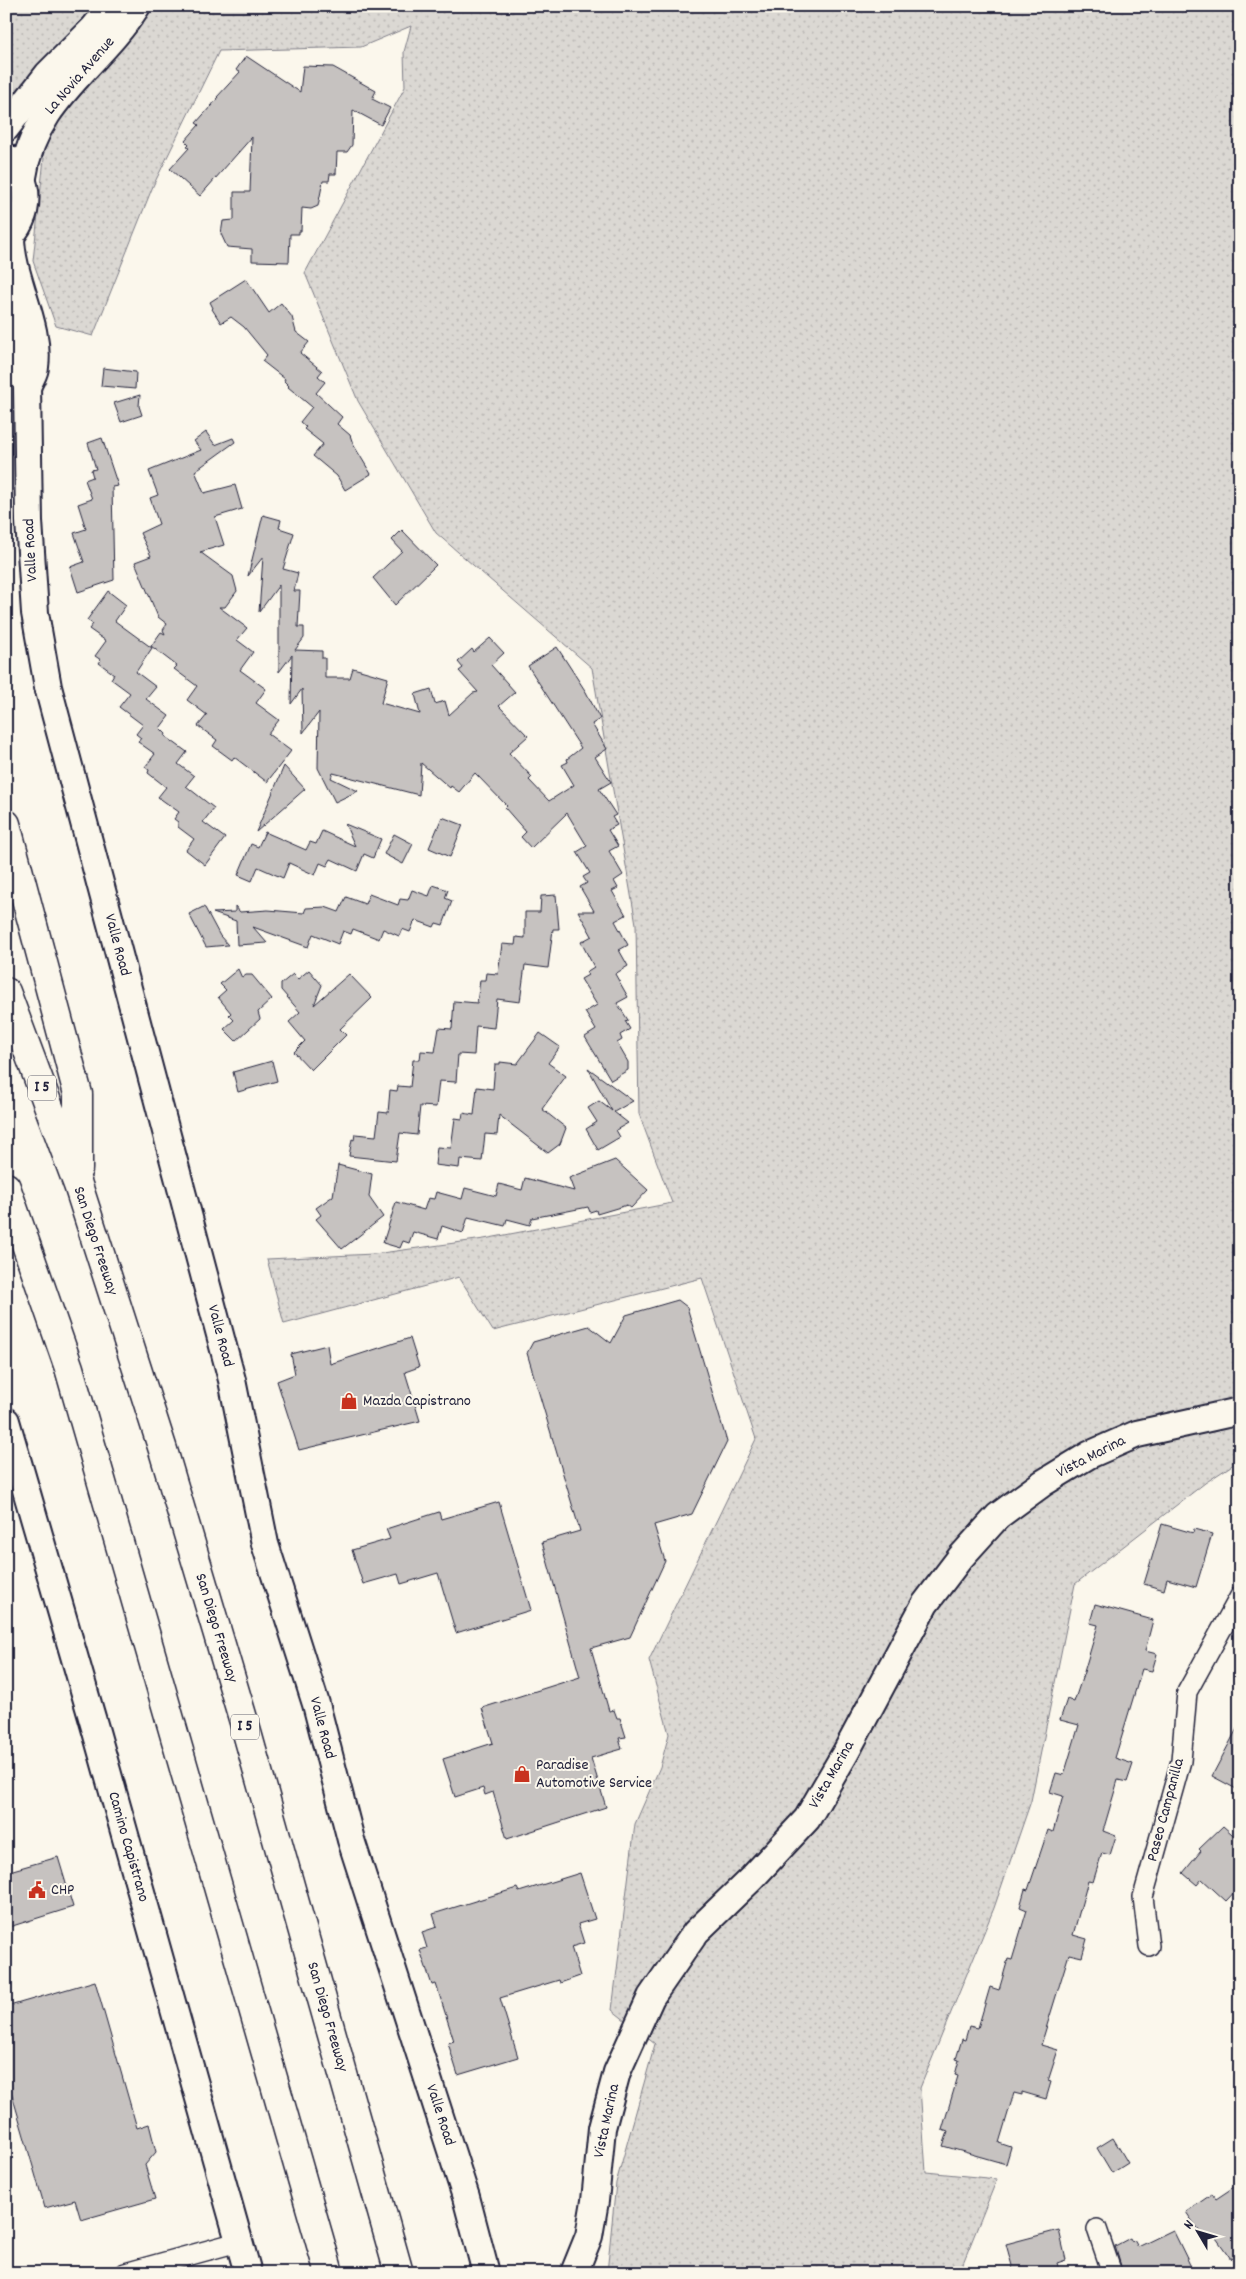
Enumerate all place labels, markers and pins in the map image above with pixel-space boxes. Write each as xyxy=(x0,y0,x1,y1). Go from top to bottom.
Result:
place label: Mazda Capistrano xyxy=(363,1390,471,1413)
shop icon: Mazda Capistrano xyxy=(339,1391,359,1411)
place label: Paradise Automotive Service xyxy=(536,1754,652,1795)
shop icon: Paradise Automotive Service xyxy=(512,1764,532,1784)
place label: CHP xyxy=(51,1879,74,1902)
public building icon: CHP xyxy=(27,1880,47,1900)

